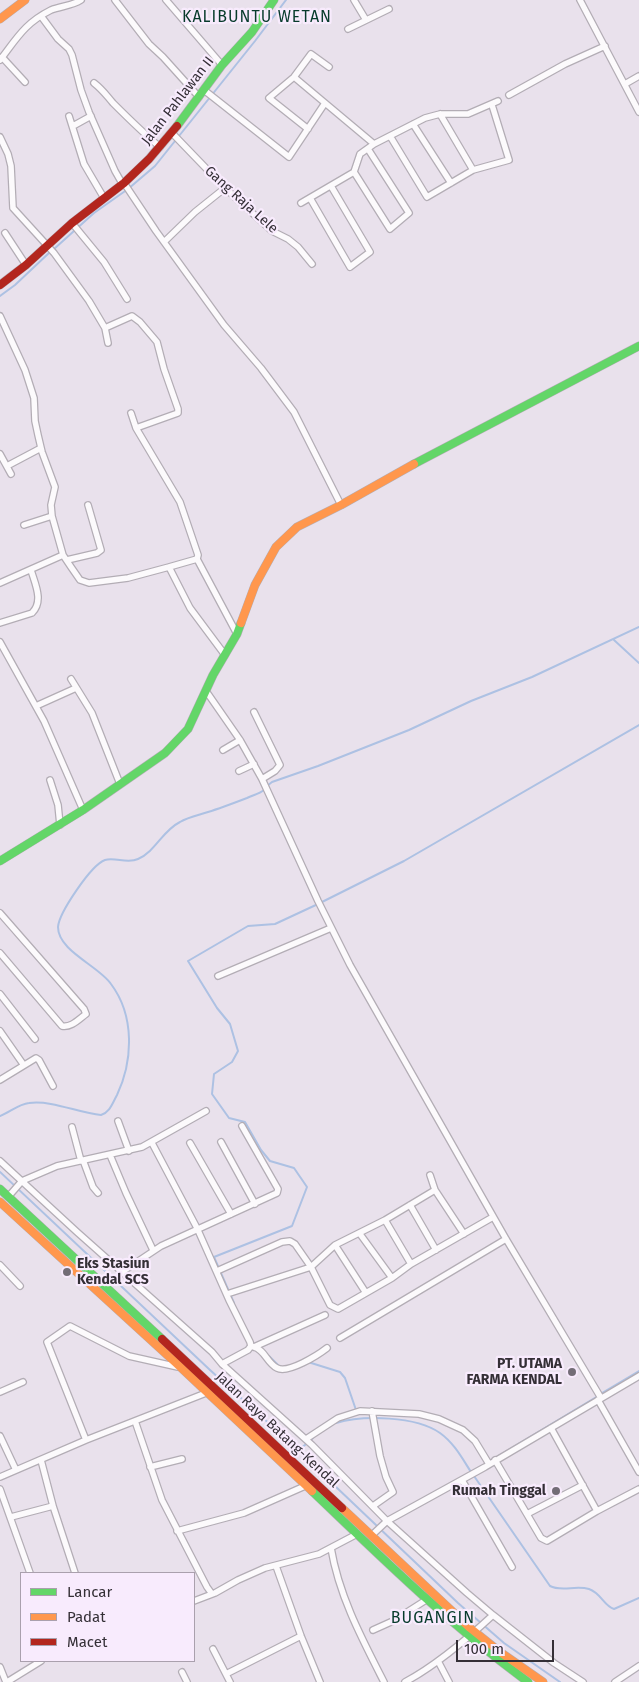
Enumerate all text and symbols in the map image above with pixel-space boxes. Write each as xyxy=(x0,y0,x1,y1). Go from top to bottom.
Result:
district label: KALIBUNTU WETAN xyxy=(180,8,334,28)
street label: Jalan Pahlawan II xyxy=(138,53,218,149)
street label: Gang Raja Lele xyxy=(201,163,281,237)
place label: Eks Stasiun Kendal SCS xyxy=(77,1256,150,1288)
marker: Eks Stasiun Kendal SCS xyxy=(61,1266,73,1278)
place label: PT. UTAMA FARMA KENDAL xyxy=(466,1356,562,1388)
marker: PT. UTAMA FARMA KENDAL xyxy=(566,1366,578,1378)
street label: Jalan Raya Batang-Kendal xyxy=(212,1368,342,1492)
place label: Rumah Tinggal xyxy=(452,1483,546,1499)
marker: Rumah Tinggal xyxy=(550,1485,562,1497)
legend xyxy=(20,1572,195,1662)
text: Lancar xyxy=(67,1583,112,1601)
text: Padat xyxy=(67,1608,106,1626)
district label: BUGANGIN xyxy=(390,1609,476,1629)
scale bar xyxy=(459,1630,556,1662)
text: Macet xyxy=(67,1633,107,1651)
text: 100 m xyxy=(464,1640,504,1658)

